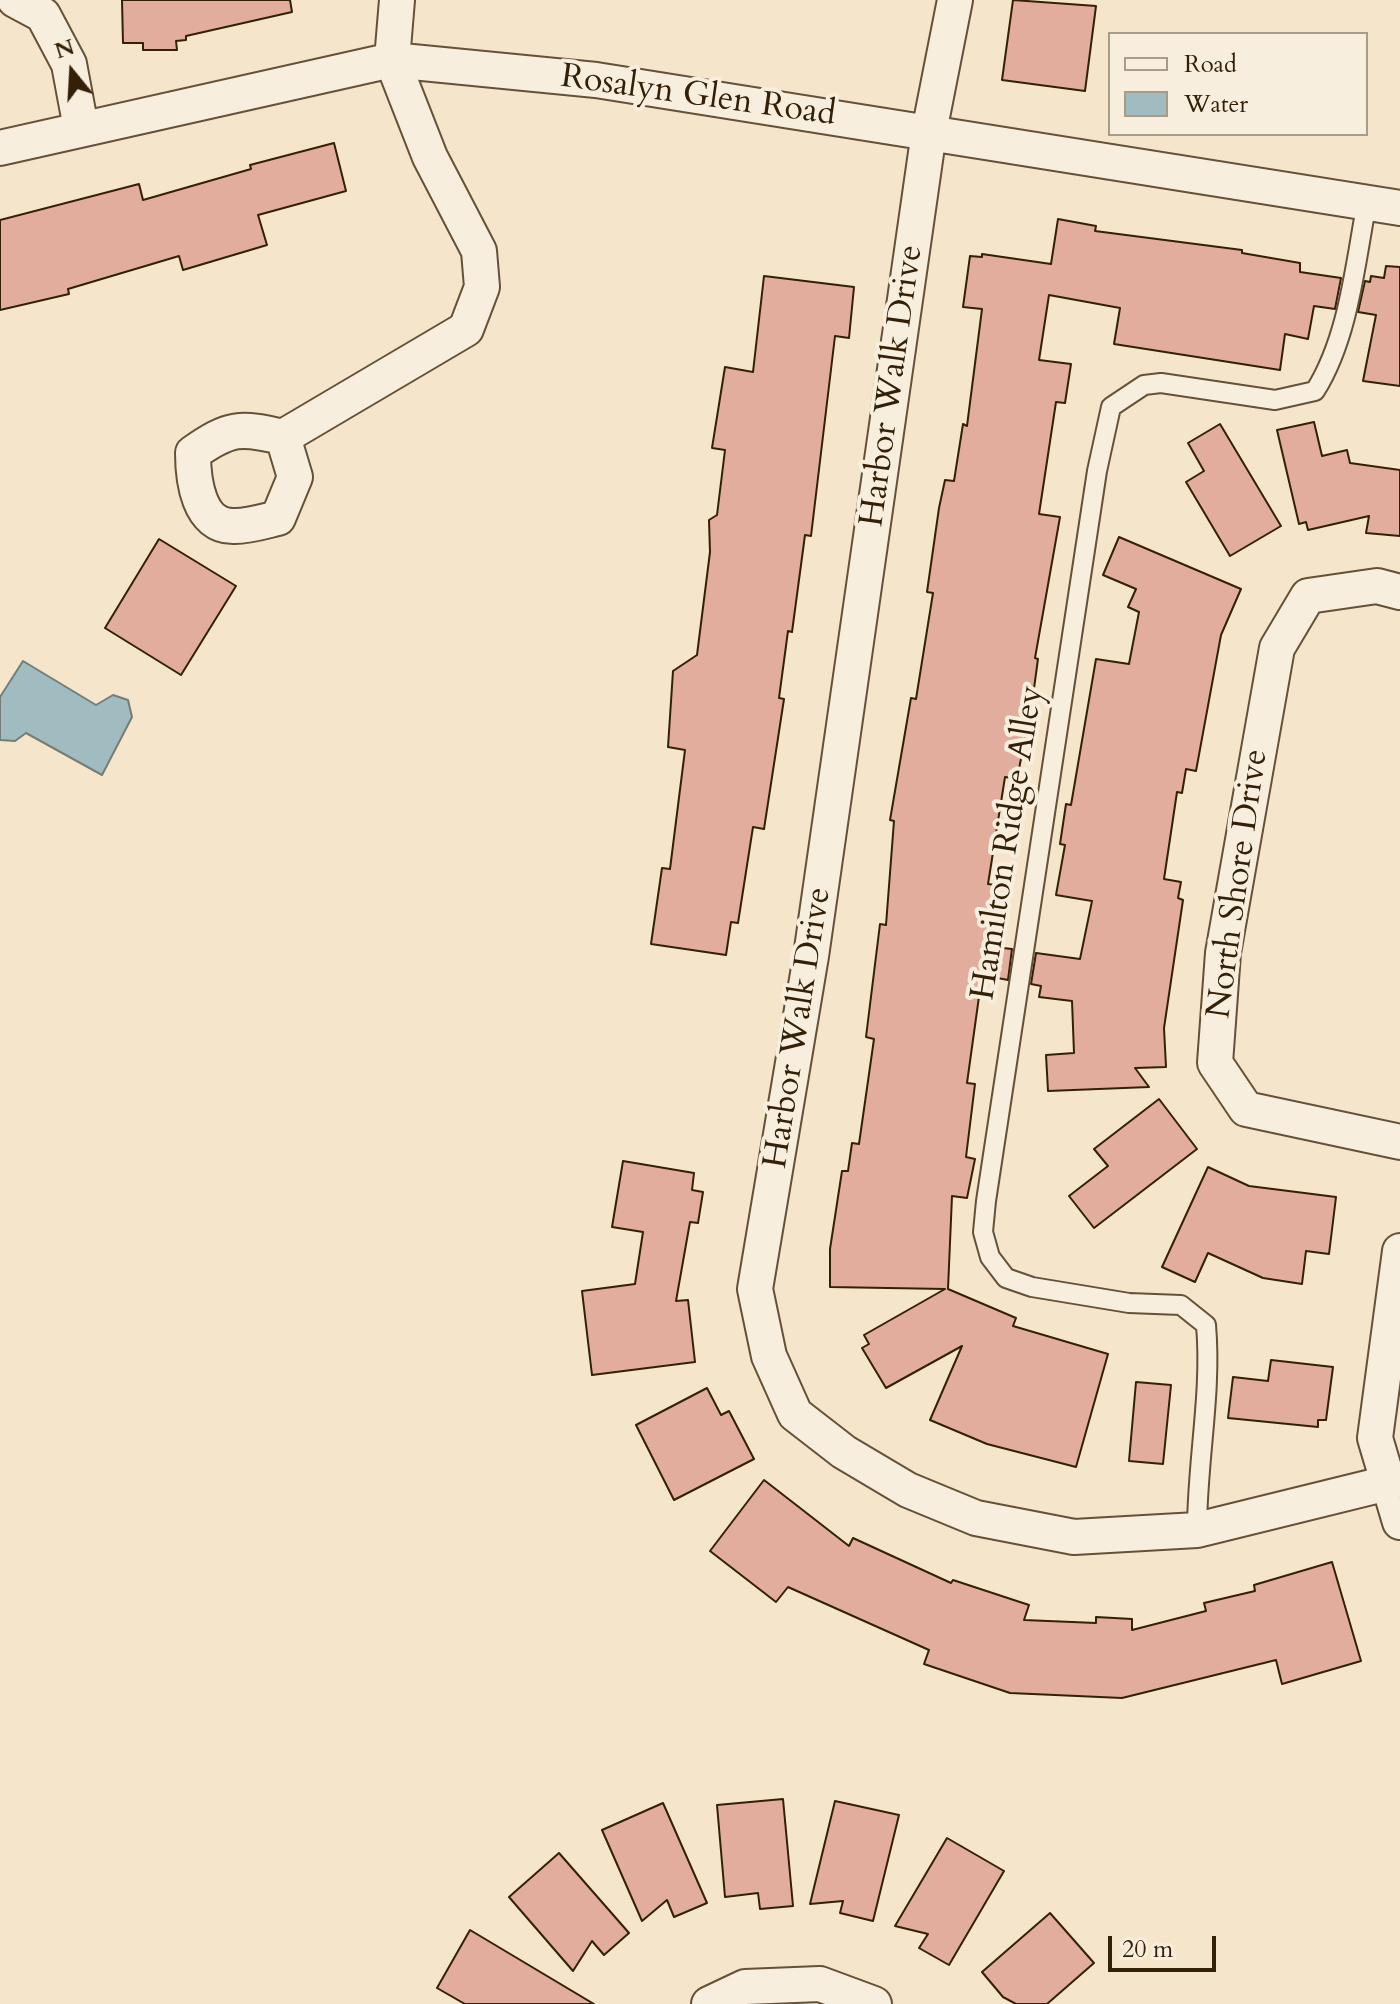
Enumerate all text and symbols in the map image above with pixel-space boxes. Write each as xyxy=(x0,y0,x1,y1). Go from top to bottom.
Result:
north arrow xyxy=(32,32,112,112)
text: N xyxy=(51,32,78,66)
legend xyxy=(1108,32,1368,136)
text: Road xyxy=(1184,48,1237,81)
street label: Rosalyn Glen Road xyxy=(558,58,838,136)
text: Water xyxy=(1184,88,1248,121)
street label: Harbor Walk Drive xyxy=(853,242,933,530)
street label: Hamilton Ridge Alley xyxy=(964,683,1054,1003)
street label: North Shore Drive xyxy=(1200,747,1278,1021)
street label: Harbor Walk Drive xyxy=(757,884,841,1172)
scale bar xyxy=(1112,1920,1220,1970)
text: 20 m xyxy=(1122,1933,1173,1966)

